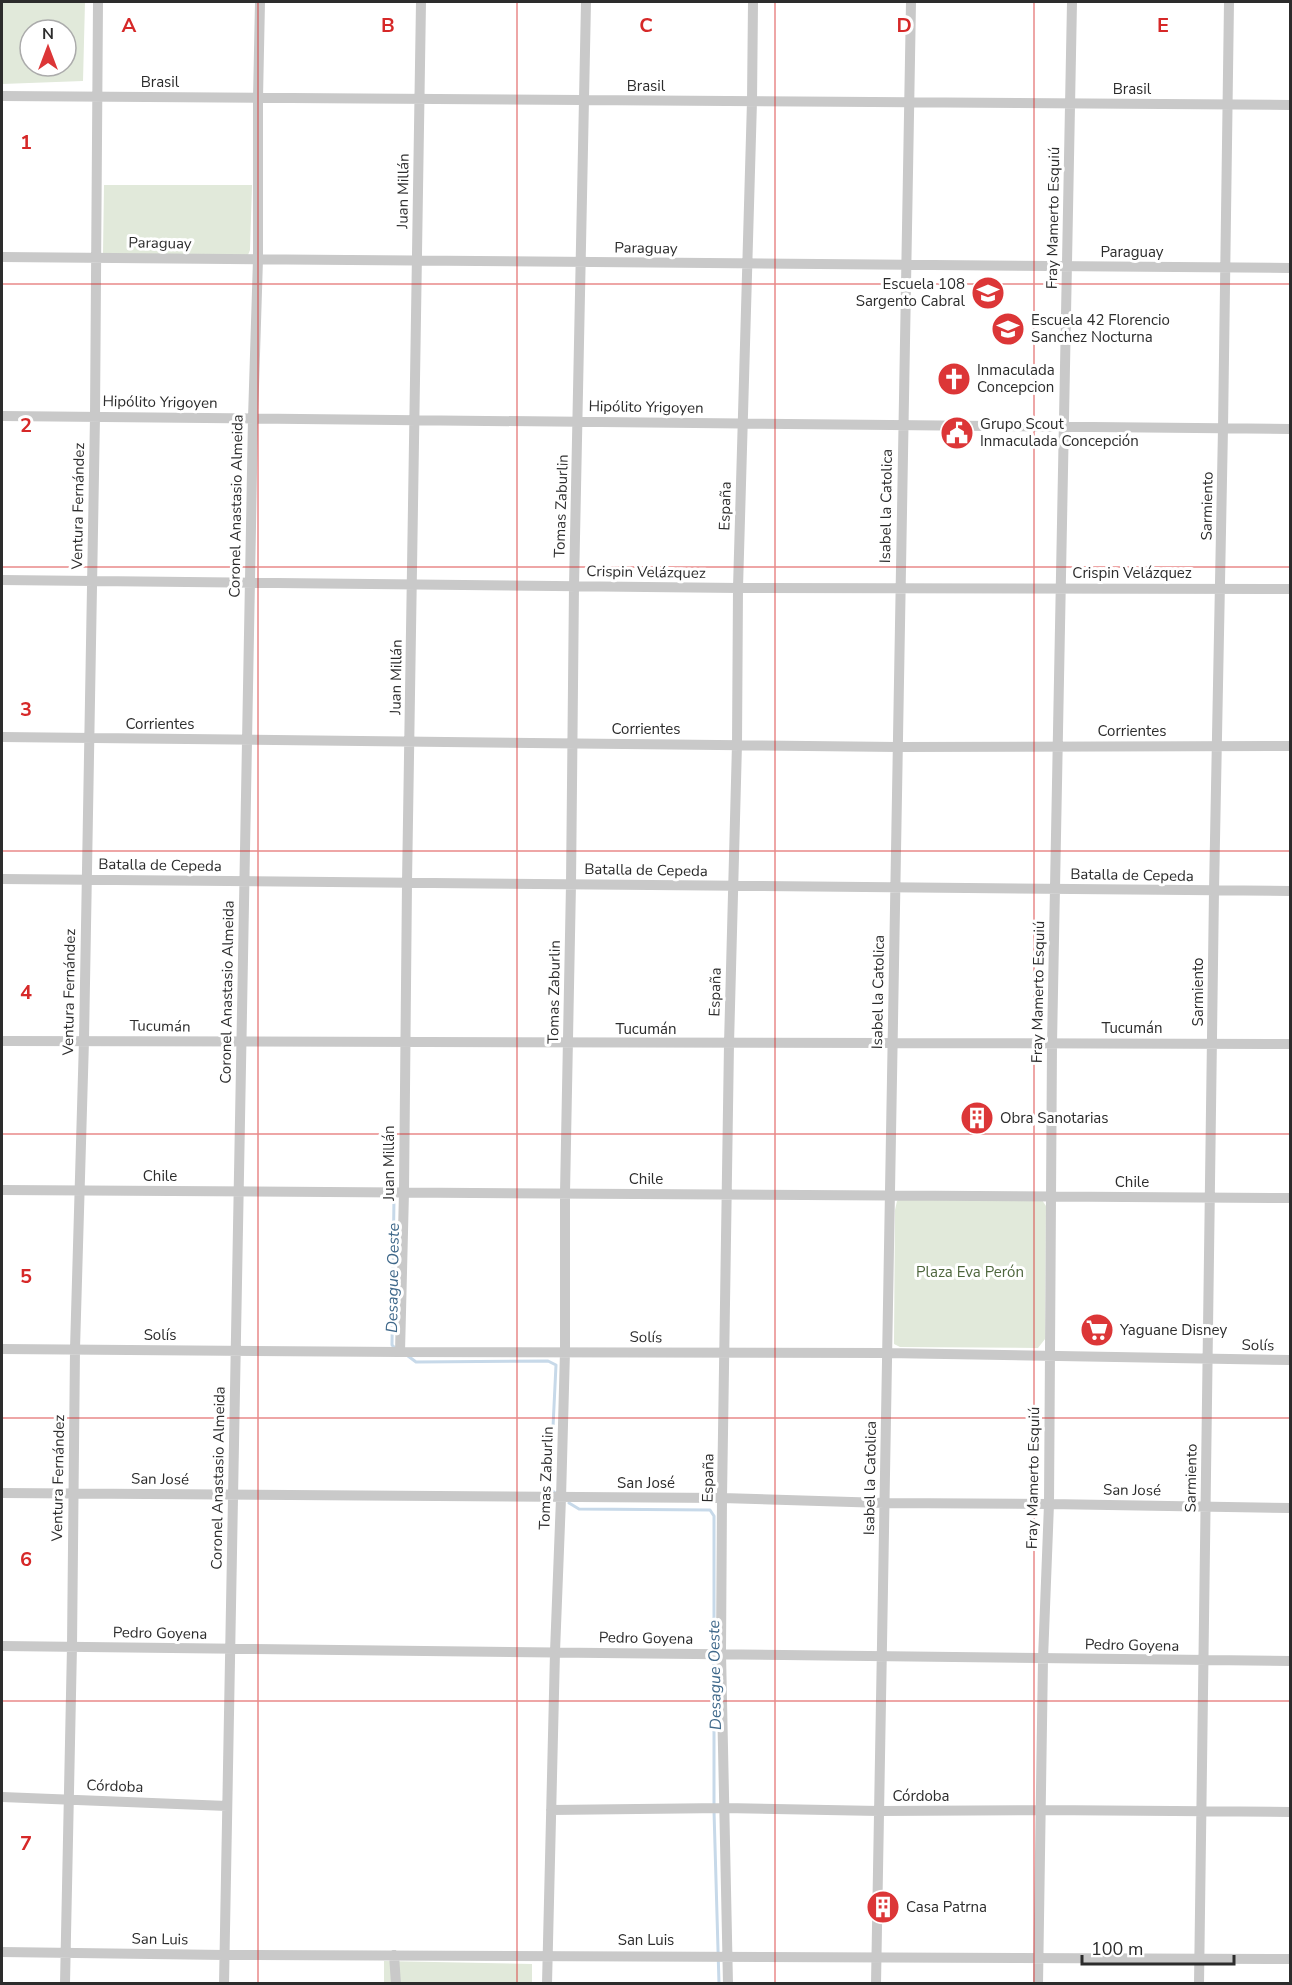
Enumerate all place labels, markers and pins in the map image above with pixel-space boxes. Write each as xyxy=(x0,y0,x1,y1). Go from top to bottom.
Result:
place label: Escuela 108 Sargento Cabral xyxy=(856,274,966,311)
school or university icon: Escuela 108 Sargento Cabral xyxy=(970,275,1006,311)
place label: Escuela 42 Florencio Sanchez Nocturna xyxy=(1031,310,1170,347)
school or university icon: Escuela 42 Florencio Sanchez Nocturna xyxy=(990,311,1026,347)
place label: Inmaculada Concepcion xyxy=(977,360,1055,397)
church icon: Inmaculada Concepcion xyxy=(936,361,972,397)
place label: Grupo Scout Inmaculada Concepción xyxy=(980,414,1139,451)
public building icon: Grupo Scout Inmaculada Concepción xyxy=(939,415,975,451)
building icon: Obra Sanotarias xyxy=(959,1100,995,1136)
place label: Obra Sanotarias xyxy=(1000,1108,1109,1128)
supermarket icon: Yaguane Disney xyxy=(1079,1312,1115,1348)
place label: Yaguane Disney xyxy=(1119,1320,1227,1340)
building icon: Casa Patrna xyxy=(865,1889,901,1925)
place label: Casa Patrna xyxy=(906,1897,987,1917)

